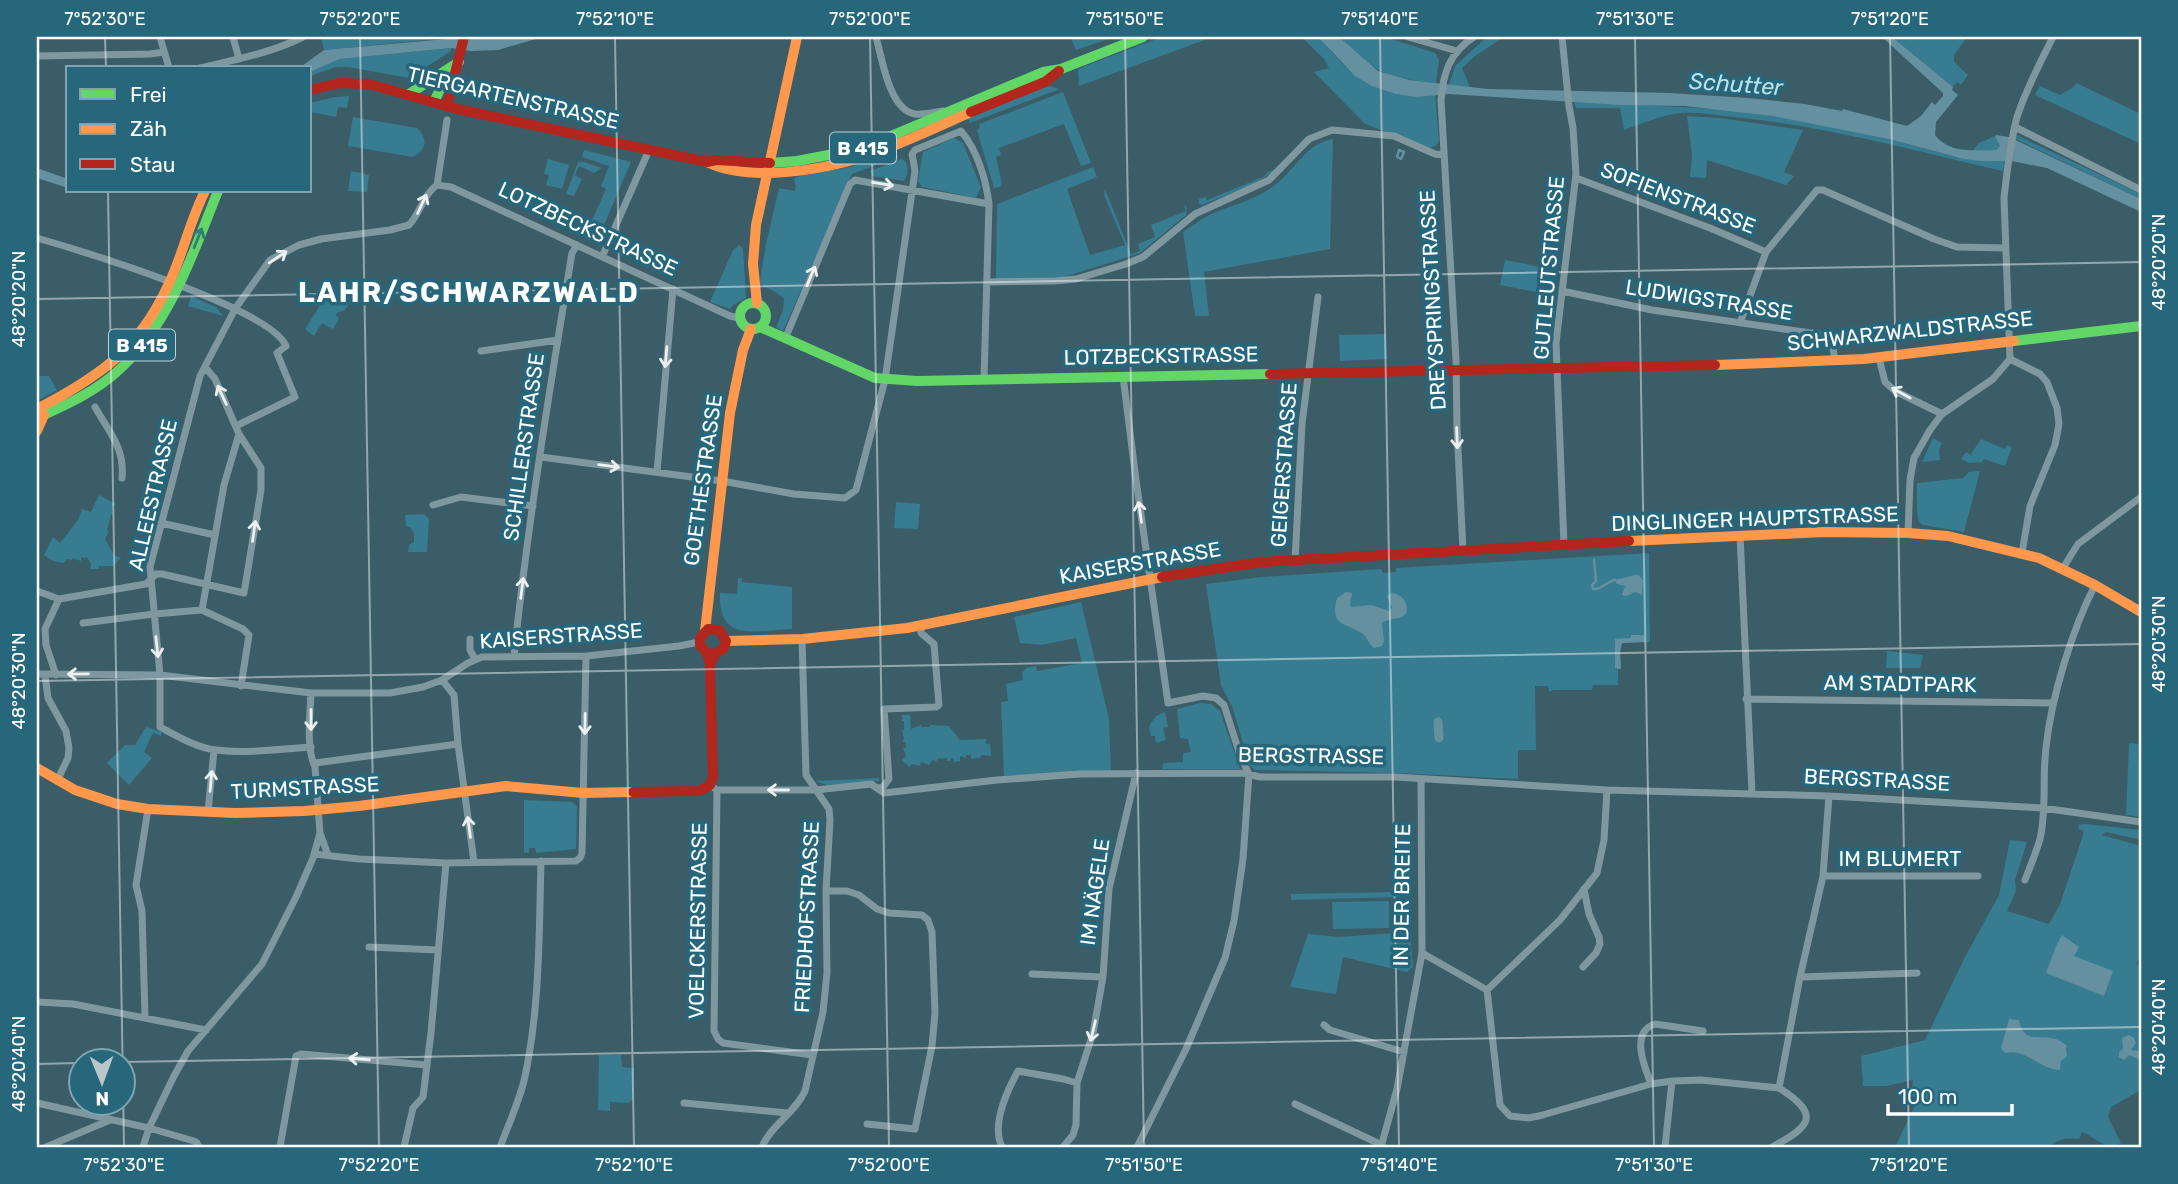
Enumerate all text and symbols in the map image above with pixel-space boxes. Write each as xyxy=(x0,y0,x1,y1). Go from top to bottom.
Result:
text: 7°52'30"E xyxy=(64,8,146,30)
text: 7°52'20"E xyxy=(319,8,401,30)
text: 7°52'10"E xyxy=(576,8,654,30)
text: 7°52'00"E xyxy=(829,8,911,30)
text: 7°51'50"E xyxy=(1086,8,1164,30)
text: 7°51'40"E xyxy=(1341,8,1419,30)
text: 7°51'30"E xyxy=(1596,8,1674,30)
text: 7°51'20"E xyxy=(1851,8,1929,30)
street label: TIERGARTENSTRASSE xyxy=(405,61,622,134)
legend xyxy=(66,66,312,192)
water label: Schutter xyxy=(1688,67,1785,101)
text: Frei xyxy=(130,82,167,107)
text: Zäh xyxy=(130,116,167,141)
road number: B 415 xyxy=(830,132,896,164)
text: Stau xyxy=(130,152,176,177)
street label: SOFIENSTRASSE xyxy=(1597,156,1759,239)
street label: GUTLEUTSTRASSE xyxy=(1528,175,1569,361)
street label: LOTZBECKSTRASSE xyxy=(495,176,682,281)
one-way arrow xyxy=(871,178,894,191)
street label: DREYSPRINGSTRASSE xyxy=(1414,189,1451,411)
one-way arrow xyxy=(416,194,429,215)
text: 48°20'20"N xyxy=(2148,214,2170,310)
one-way arrow xyxy=(193,228,206,249)
one-way arrow xyxy=(268,249,287,264)
text: 48°20'20"N xyxy=(8,251,30,347)
one-way arrow xyxy=(806,266,819,287)
street label: LUDWIGSTRASSE xyxy=(1624,274,1794,325)
district label: LAHR/SCHWARZWALD xyxy=(298,276,640,309)
street label: SCHWARZWALDSTRASSE xyxy=(1786,305,2034,356)
road number: B 415 xyxy=(109,330,175,360)
street label: LOTZBECKSTRASSE xyxy=(1063,341,1259,370)
one-way arrow xyxy=(660,345,673,368)
street label: SCHILLERSTRASSE xyxy=(498,351,549,542)
street label: GEIGERSTRASSE xyxy=(1265,382,1302,548)
one-way arrow xyxy=(215,385,228,407)
one-way arrow xyxy=(1892,386,1912,400)
street label: GOETHESTRASSE xyxy=(678,393,727,567)
street label: ALLEESTRASSE xyxy=(123,417,182,573)
one-way arrow xyxy=(1451,426,1464,449)
one-way arrow xyxy=(597,459,620,472)
one-way arrow xyxy=(1133,501,1146,524)
street label: DINGLINGER HAUPTSTRASSE xyxy=(1611,501,1899,536)
one-way arrow xyxy=(248,520,261,543)
street label: KAISERSTRASSE xyxy=(1057,536,1223,589)
one-way arrow xyxy=(515,578,528,600)
text: 48°20'30"N xyxy=(2148,595,2170,693)
street label: KAISERSTRASSE xyxy=(479,617,643,654)
text: 48°20'30"N xyxy=(8,632,30,730)
one-way arrow xyxy=(151,635,164,658)
one-way arrow xyxy=(67,667,90,681)
street label: AM STADTPARK xyxy=(1823,670,1977,697)
one-way arrow xyxy=(304,709,318,732)
one-way arrow xyxy=(578,712,592,735)
street label: BERGSTRASSE xyxy=(1238,742,1384,769)
street label: BERGSTRASSE xyxy=(1803,763,1951,796)
one-way arrow xyxy=(205,770,218,793)
street label: TURMSTRASSE xyxy=(230,771,380,804)
one-way arrow xyxy=(767,783,790,797)
one-way arrow xyxy=(462,816,475,838)
street label: FRIEDHOFSTRASSE xyxy=(789,821,824,1013)
street label: VOELCKERSTRASSE xyxy=(683,823,712,1019)
street label: IN DER BREITE xyxy=(1388,823,1415,967)
street label: IM NÄGELE xyxy=(1075,837,1114,947)
street label: IM BLUMERT xyxy=(1839,846,1961,871)
text: 48°20'40"N xyxy=(2148,979,2170,1075)
text: 48°20'40"N xyxy=(8,1016,30,1112)
one-way arrow xyxy=(1085,1019,1098,1041)
north arrow xyxy=(66,1048,136,1118)
one-way arrow xyxy=(348,1052,371,1065)
scale bar xyxy=(1888,1072,2012,1116)
text: 100 m xyxy=(1898,1084,1957,1109)
text: N xyxy=(95,1087,109,1110)
text: 7°52'30"E xyxy=(83,1154,165,1176)
text: 7°52'20"E xyxy=(338,1154,420,1176)
text: 7°52'10"E xyxy=(595,1154,673,1176)
text: 7°52'00"E xyxy=(848,1154,930,1176)
text: 7°51'50"E xyxy=(1105,1154,1183,1176)
text: 7°51'40"E xyxy=(1360,1154,1438,1176)
text: 7°51'30"E xyxy=(1615,1154,1693,1176)
text: 7°51'20"E xyxy=(1870,1154,1948,1176)

